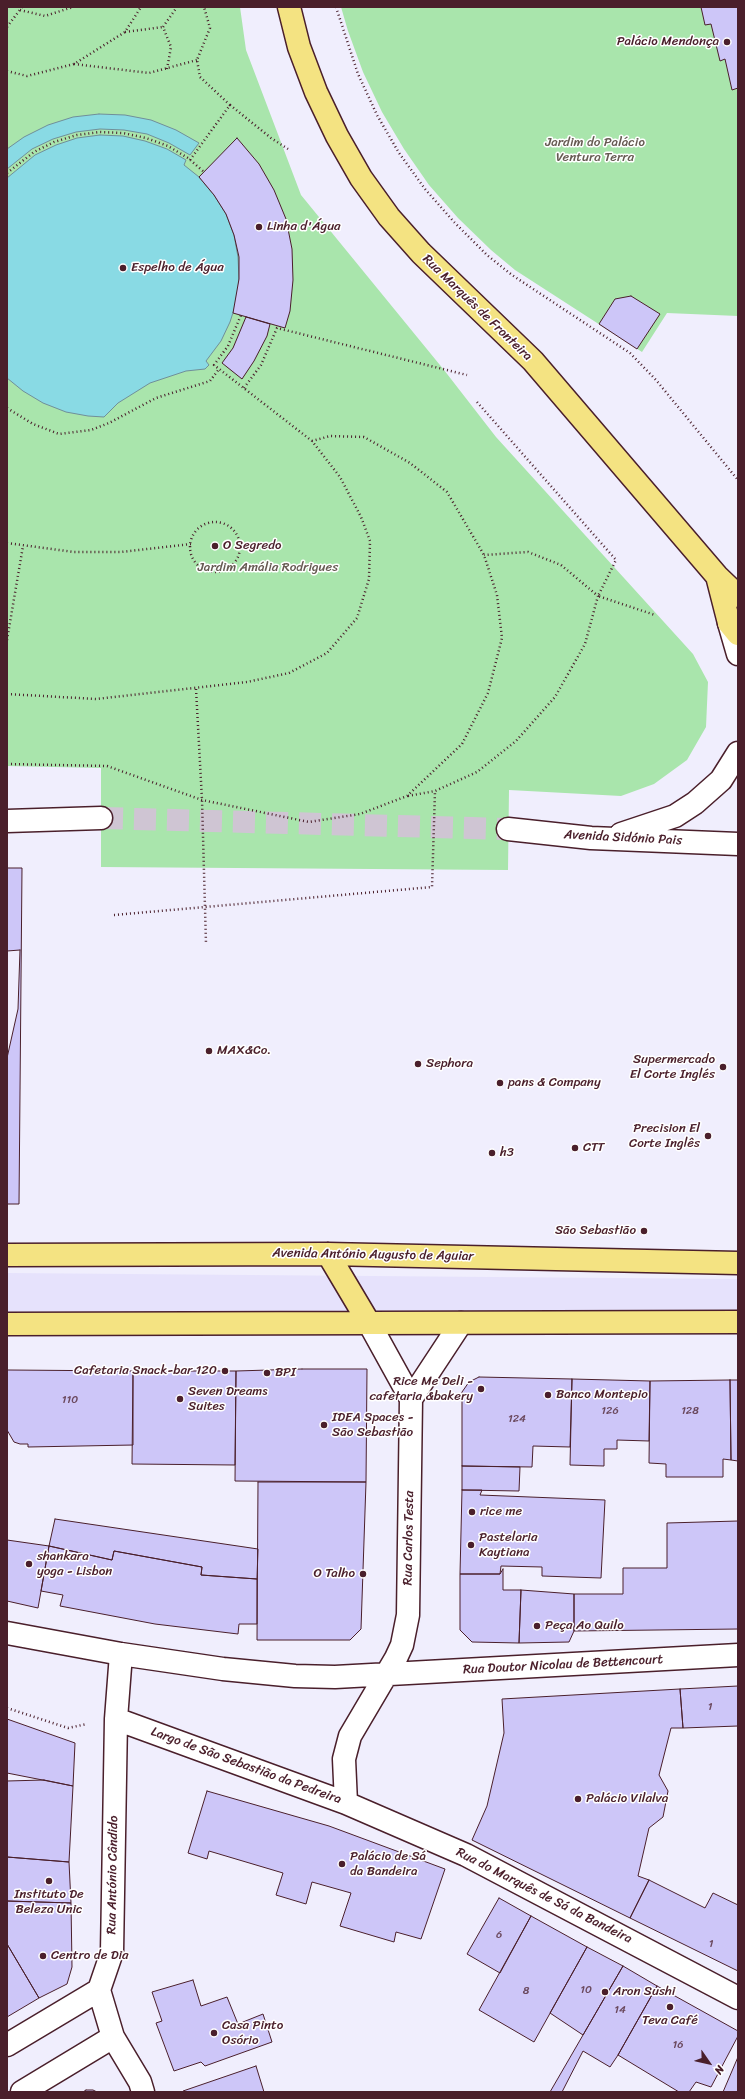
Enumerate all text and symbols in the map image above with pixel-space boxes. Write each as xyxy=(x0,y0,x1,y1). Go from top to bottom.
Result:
place label: Palácio Mendonça xyxy=(617,34,719,50)
marker: Palácio Mendonça xyxy=(722,37,732,47)
park label: Jardim do Palácio Ventura Terra xyxy=(545,135,645,166)
place label: Linha d'Água xyxy=(267,219,341,235)
marker: Linha d'Água xyxy=(254,222,264,232)
street label: Rua Marquês de Fronteira xyxy=(419,252,535,364)
place label: Espelho de Água xyxy=(131,260,224,276)
marker: Espelho de Água xyxy=(118,263,128,273)
place label: O Segredo xyxy=(223,538,282,554)
marker: O Segredo xyxy=(210,541,220,551)
park label: Jardim Amália Rodrigues xyxy=(198,560,338,576)
street label: Avenida Sidónio Pais xyxy=(564,827,682,849)
place label: MAX&Co. xyxy=(217,1043,271,1059)
marker: MAX&Co. xyxy=(204,1046,214,1056)
place label: Supermercado El Corte Inglés xyxy=(630,1052,715,1083)
place label: Sephora xyxy=(426,1056,473,1072)
marker: Sephora xyxy=(413,1059,423,1069)
marker: Supermercado El Corte Inglés xyxy=(718,1062,728,1072)
place label: pans & Company xyxy=(508,1075,601,1091)
marker: pans & Company xyxy=(495,1078,505,1088)
place label: Precision El Corte Inglês xyxy=(629,1121,700,1152)
marker: Precision El Corte Inglês xyxy=(703,1131,713,1141)
place label: CTT xyxy=(583,1140,604,1156)
marker: CTT xyxy=(570,1143,580,1153)
place label: h3 xyxy=(500,1145,514,1161)
marker: h3 xyxy=(487,1148,497,1158)
place label: São Sebastião xyxy=(555,1223,636,1239)
marker: São Sebastião xyxy=(639,1226,649,1236)
street label: Avenida António Augusto de Aguiar xyxy=(272,1245,474,1265)
place label: Cafetaria Snack-bar 120 xyxy=(74,1363,217,1379)
place label: BPI xyxy=(275,1365,296,1381)
marker: Cafetaria Snack-bar 120 xyxy=(220,1366,230,1376)
marker: BPI xyxy=(262,1368,272,1378)
place label: Rice Me Deli - cafetaria &bakery xyxy=(370,1374,473,1405)
place label: Seven Dreams Suites xyxy=(188,1384,268,1415)
marker: Rice Me Deli - cafetaria &bakery xyxy=(476,1384,486,1394)
place label: Banco Montepio xyxy=(556,1387,648,1403)
marker: Banco Montepio xyxy=(543,1390,553,1400)
house number: 110 xyxy=(62,1393,78,1407)
marker: Seven Dreams Suites xyxy=(175,1394,185,1404)
house number: 126 xyxy=(601,1404,619,1418)
house number: 128 xyxy=(681,1404,699,1418)
place label: IDEA Spaces - São Sebastião xyxy=(332,1410,413,1441)
house number: 124 xyxy=(508,1412,526,1426)
marker: IDEA Spaces - São Sebastião xyxy=(319,1420,329,1430)
street label: Rua Carlos Testa xyxy=(400,1491,418,1585)
place label: rice me xyxy=(480,1504,522,1520)
marker: rice me xyxy=(467,1507,477,1517)
place label: Pastelaria Kaytiana xyxy=(479,1530,537,1561)
marker: Pastelaria Kaytiana xyxy=(466,1540,476,1550)
place label: shankara yoga - Lisbon xyxy=(37,1549,112,1580)
marker: shankara yoga - Lisbon xyxy=(24,1559,34,1569)
place label: O Talho xyxy=(313,1566,355,1582)
marker: O Talho xyxy=(358,1569,368,1579)
place label: Peça Ao Quilo xyxy=(545,1618,624,1634)
marker: Peça Ao Quilo xyxy=(532,1621,542,1631)
street label: Rua Doutor Nicolau de Bettencourt xyxy=(463,1652,663,1678)
house number: 1 xyxy=(708,1700,712,1714)
street label: Largo de São Sebastião da Pedreira xyxy=(149,1724,343,1808)
place label: Palácio Vilalva xyxy=(586,1791,668,1807)
marker: Palácio Vilalva xyxy=(573,1794,583,1804)
street label: Rua António Cândido xyxy=(104,1815,122,1935)
street label: Rua do Marquês de Sá da Bandeira xyxy=(453,1845,635,1947)
place label: Palácio de Sá da Bandeira xyxy=(350,1849,426,1880)
marker: Palácio de Sá da Bandeira xyxy=(337,1859,347,1869)
marker: Instituto De Beleza Unic xyxy=(44,1876,54,1886)
place label: Instituto De Beleza Unic xyxy=(14,1887,84,1918)
house number: 6 xyxy=(496,1928,502,1942)
house number: 1 xyxy=(709,1937,713,1951)
place label: Centro de Dia xyxy=(51,1948,129,1964)
marker: Centro de Dia xyxy=(38,1951,48,1961)
house number: 10 xyxy=(580,1983,592,1997)
house number: 8 xyxy=(523,1984,529,1998)
place label: Aron Sushi xyxy=(613,1984,675,2000)
marker: Aron Sushi xyxy=(600,1987,610,1997)
marker: Teva Café xyxy=(665,2002,675,2012)
house number: 14 xyxy=(614,2003,626,2017)
place label: Teva Café xyxy=(642,2013,698,2029)
place label: Casa Pinto Osório xyxy=(222,2018,283,2049)
marker: Casa Pinto Osório xyxy=(209,2028,219,2038)
house number: 16 xyxy=(673,2038,683,2052)
north arrow xyxy=(689,2043,729,2083)
text: N xyxy=(709,2062,729,2078)

